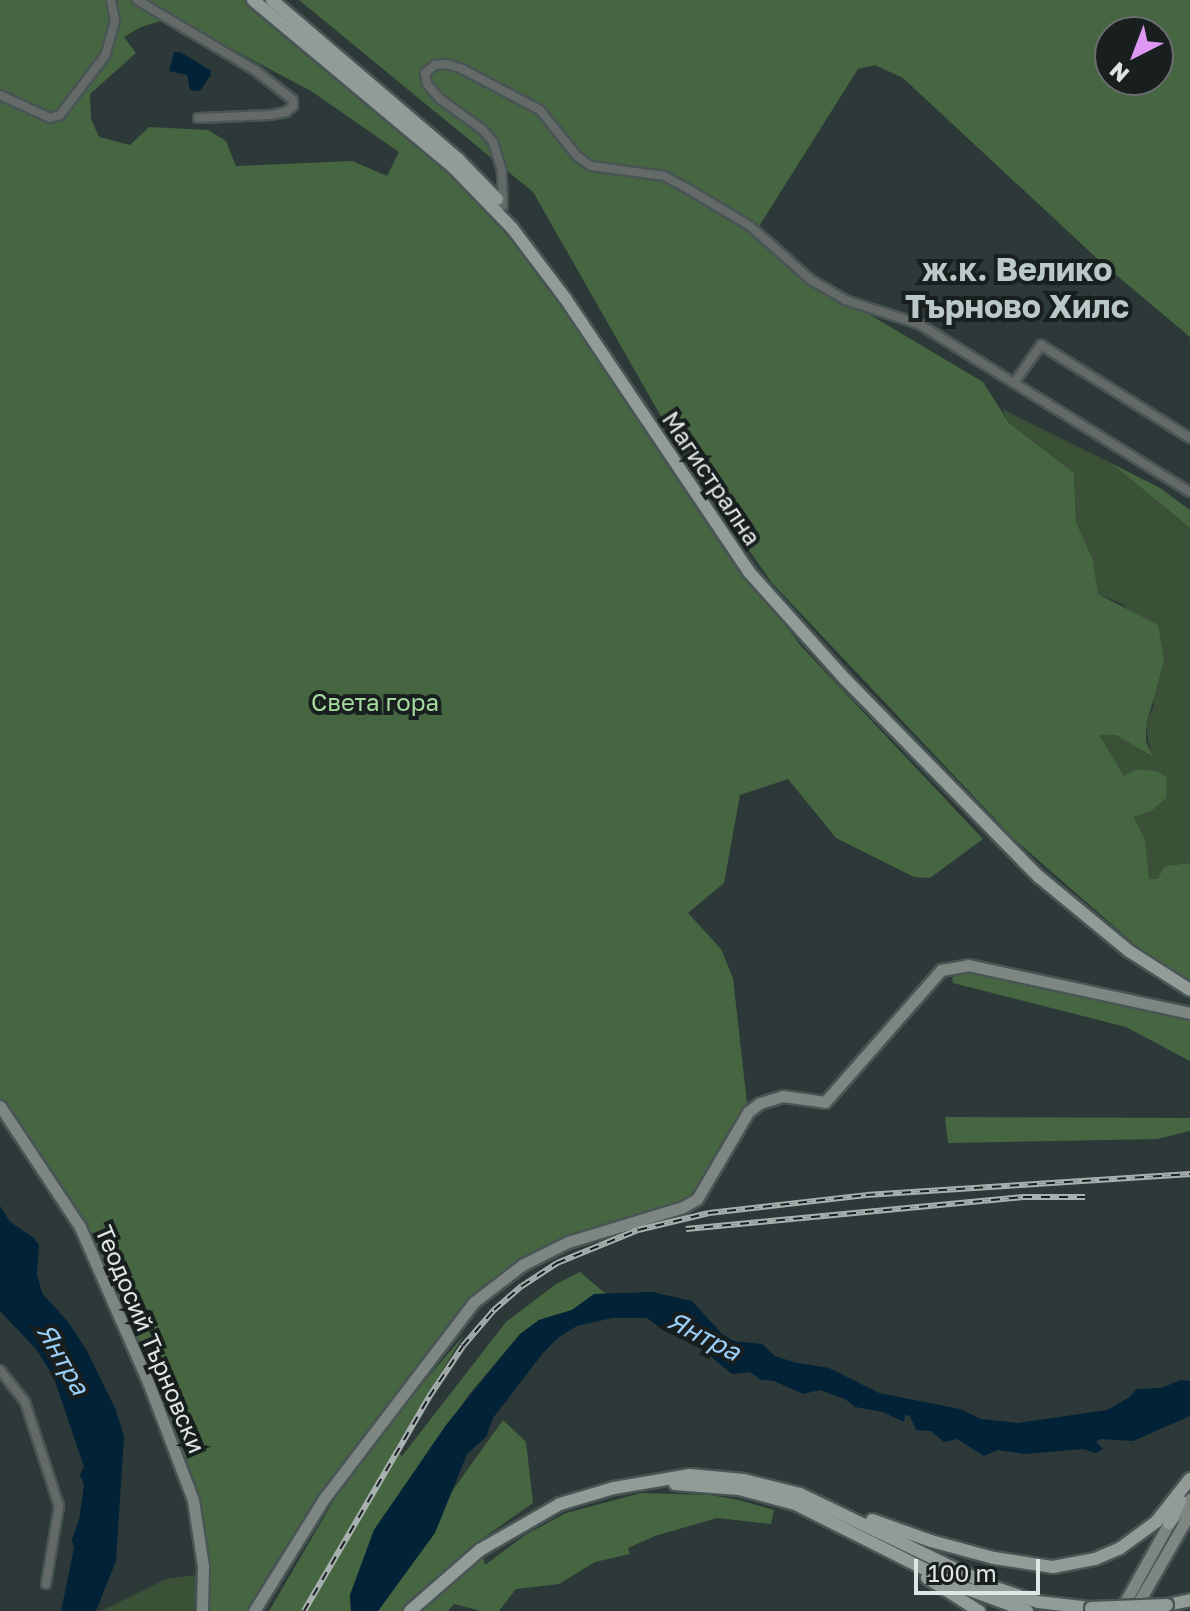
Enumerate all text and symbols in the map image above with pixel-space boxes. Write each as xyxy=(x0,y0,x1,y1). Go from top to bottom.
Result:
north arrow xyxy=(1094,16,1174,96)
text: N xyxy=(1104,57,1134,88)
district label: ж.к. Велико Търново Хилс xyxy=(905,251,1129,326)
street label: Магистрална xyxy=(657,406,767,550)
park label: Света гора xyxy=(311,688,439,716)
street label: Теодосий Търновски xyxy=(90,1221,212,1457)
water label: Янтра xyxy=(663,1305,745,1367)
water label: Янтра xyxy=(30,1318,96,1400)
scale bar xyxy=(918,1543,1044,1593)
text: 100 m xyxy=(928,1558,997,1587)

